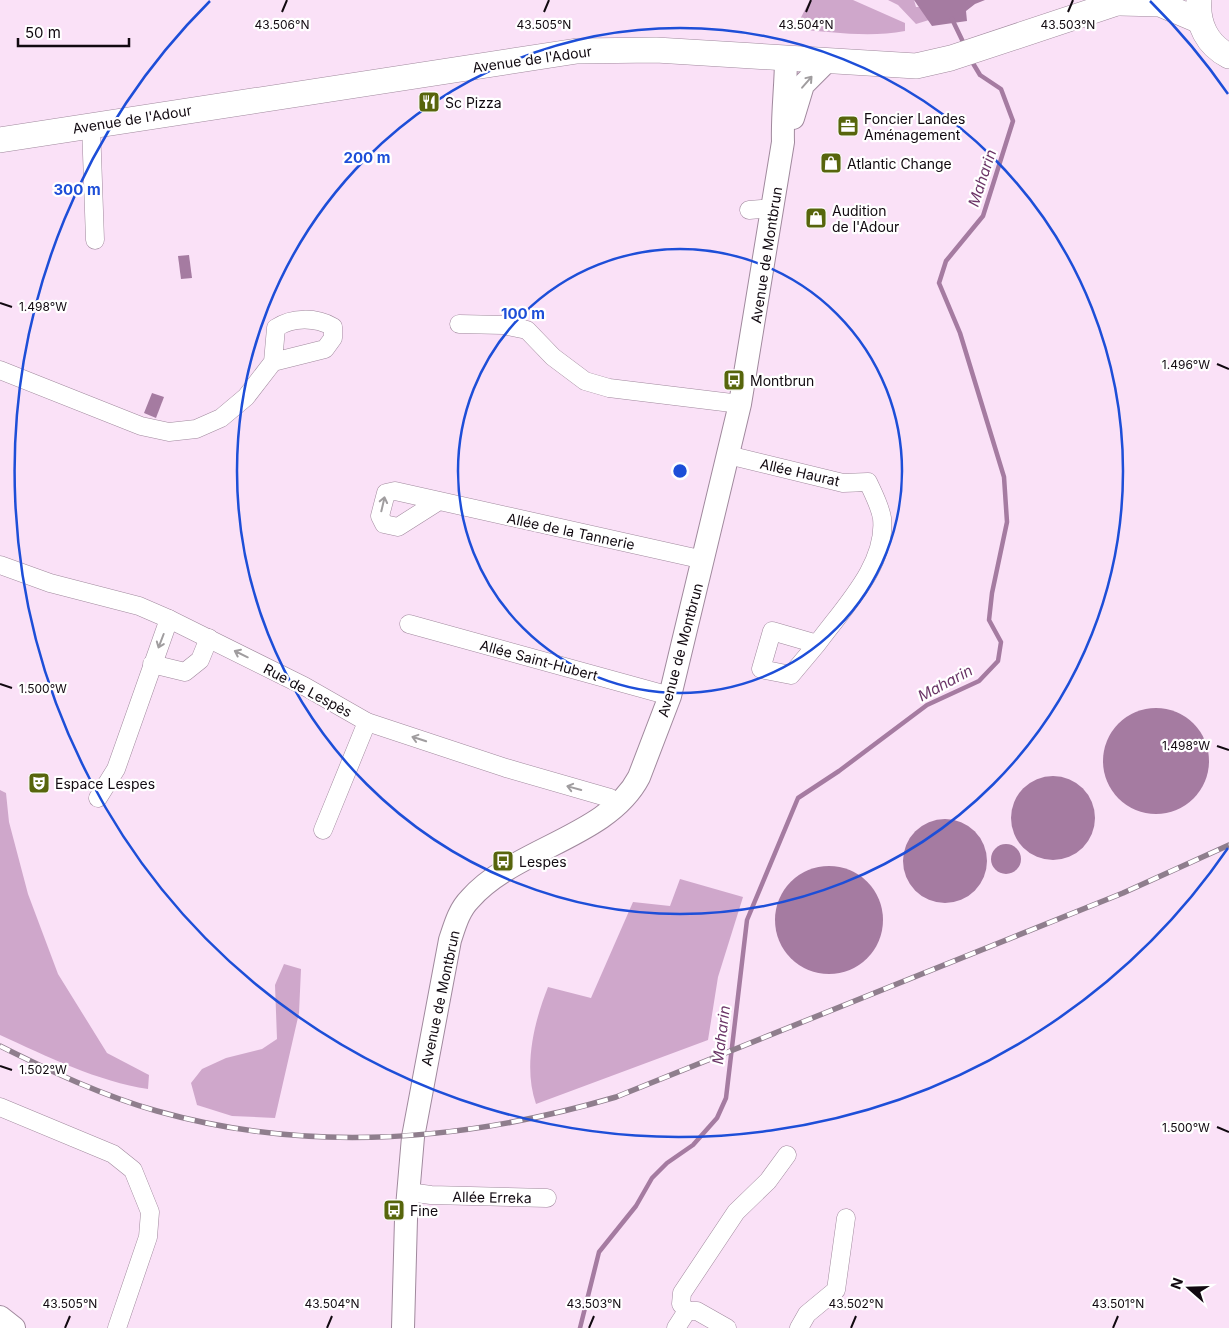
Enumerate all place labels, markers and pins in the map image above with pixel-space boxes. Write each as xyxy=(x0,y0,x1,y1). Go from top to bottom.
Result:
restaurant icon: Sc Pizza xyxy=(417,90,441,114)
place label: Sc Pizza xyxy=(445,94,502,111)
place label: Foncier Landes Aménagement xyxy=(864,110,965,143)
office icon: Foncier Landes Aménagement xyxy=(836,114,860,138)
shop icon: Atlantic Change xyxy=(819,151,843,175)
place label: Atlantic Change xyxy=(847,155,952,172)
place label: Audition de l'Adour xyxy=(832,202,899,235)
shop icon: Audition de l'Adour xyxy=(804,206,828,230)
bus stop icon: Montbrun xyxy=(722,368,746,392)
place label: Montbrun xyxy=(750,372,814,389)
centre of rings xyxy=(671,462,689,480)
theatre icon: Espace Lespes xyxy=(27,771,51,795)
place label: Espace Lespes xyxy=(55,775,155,792)
bus stop icon: Lespes xyxy=(491,849,515,873)
place label: Lespes xyxy=(519,853,567,870)
bus stop icon: Fine xyxy=(382,1198,406,1222)
place label: Fine xyxy=(410,1202,438,1219)

